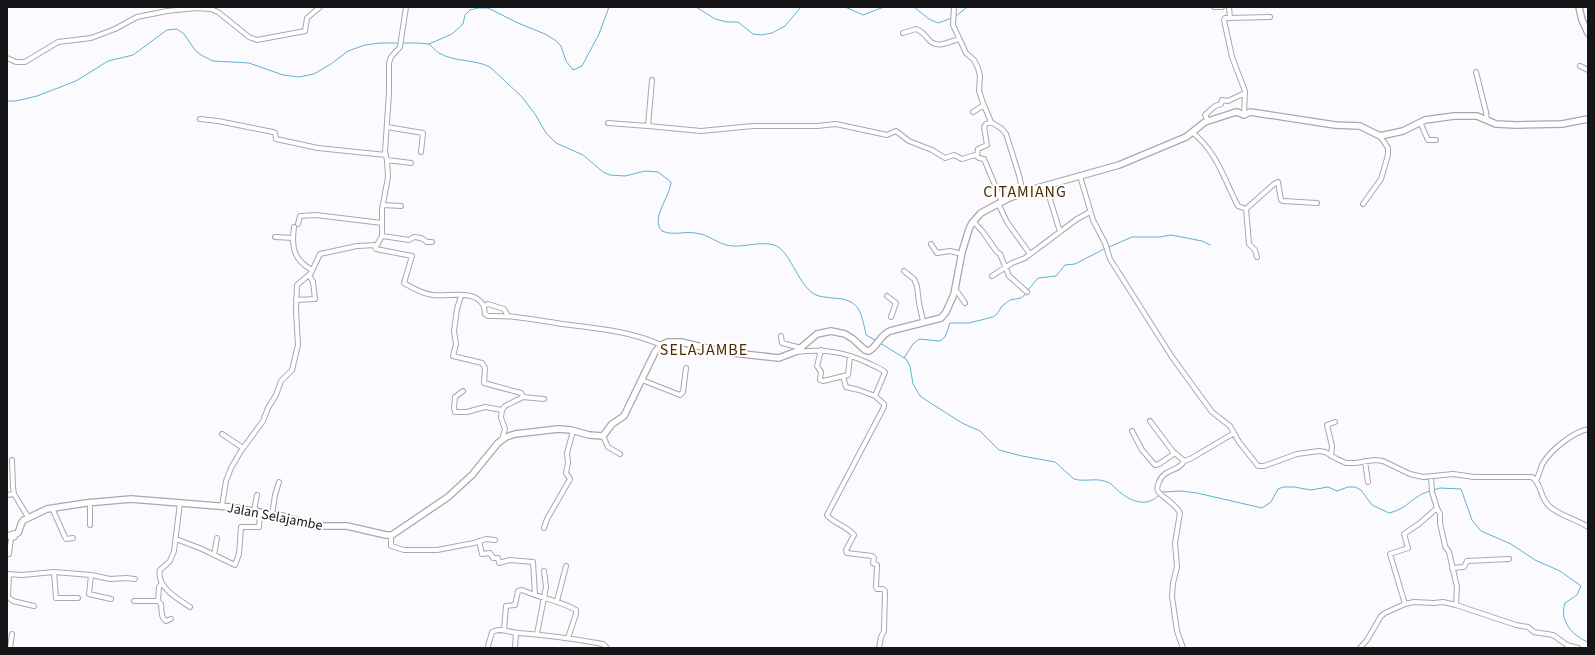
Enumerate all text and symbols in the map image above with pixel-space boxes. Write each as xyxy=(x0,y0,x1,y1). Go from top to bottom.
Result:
district label: CITAMIANG xyxy=(983,181,1067,203)
district label: SELAJAMBE xyxy=(660,339,748,361)
street label: Jalan Selajambe xyxy=(225,498,324,536)

